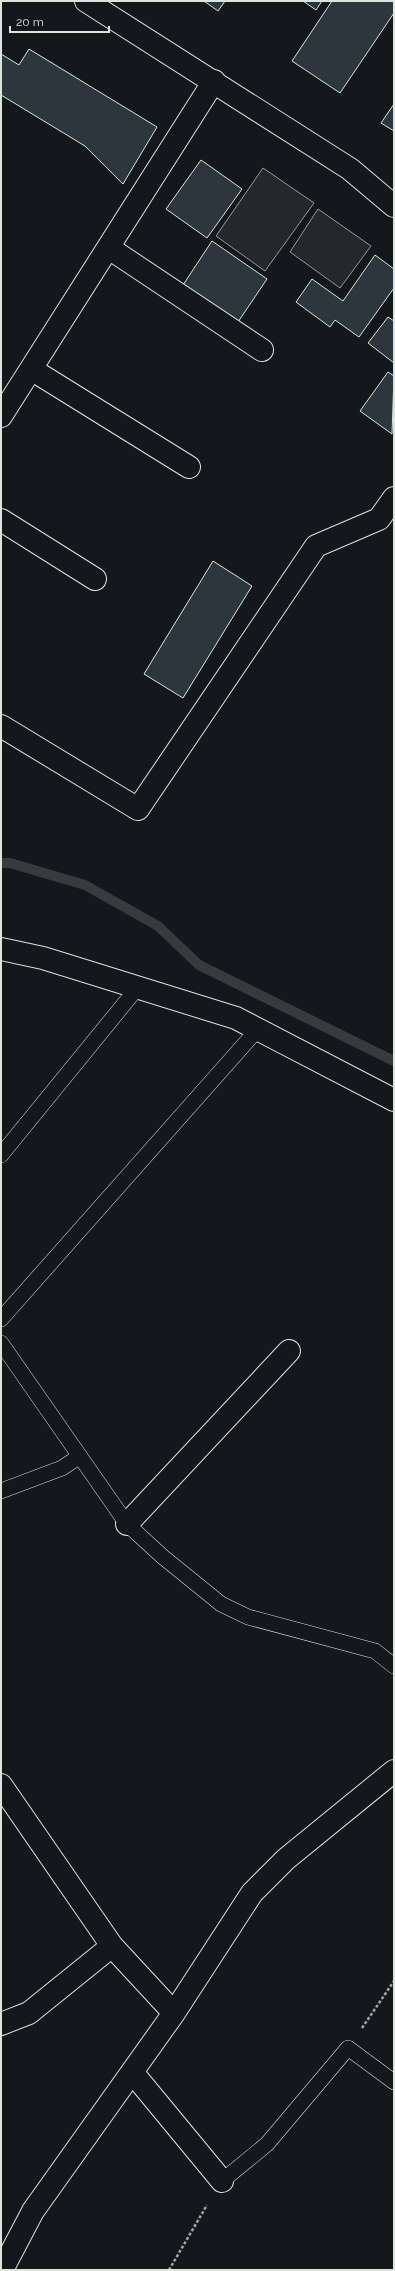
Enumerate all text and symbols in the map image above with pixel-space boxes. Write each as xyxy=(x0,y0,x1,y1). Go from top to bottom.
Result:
scale bar xyxy=(10,8,109,34)
text: 20 m xyxy=(16,15,44,29)

